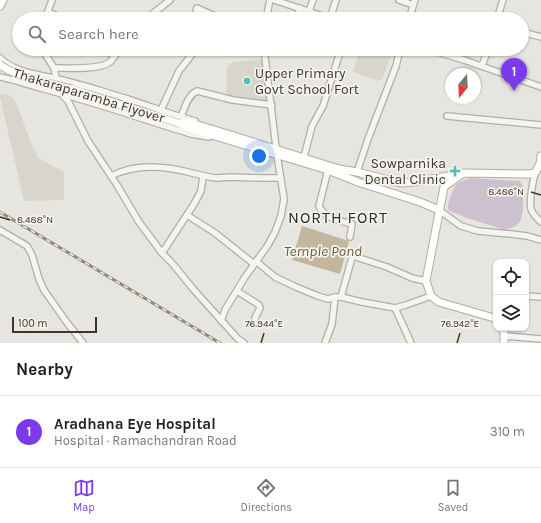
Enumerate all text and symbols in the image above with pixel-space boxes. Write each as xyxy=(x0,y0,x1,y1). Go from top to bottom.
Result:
search box xyxy=(12,12,529,56)
icon: search xyxy=(26,23,48,45)
text: Search here xyxy=(58,25,139,43)
pin: 1 xyxy=(501,58,527,91)
street label: Thakaraparamba Flyover xyxy=(11,64,167,127)
place label: Upper Primary Govt School Fort xyxy=(255,65,359,98)
north arrow xyxy=(445,68,481,104)
marker: Upper Primary Govt School Fort xyxy=(242,76,252,86)
your location xyxy=(249,146,269,166)
place label: Sowparnika Dental Clinic xyxy=(364,155,446,188)
marker: Sowparnika Dental Clinic xyxy=(449,165,461,177)
text: 8.486°N xyxy=(488,186,524,198)
district label: NORTH FORT xyxy=(288,208,388,227)
text: 8.488°N xyxy=(17,214,53,226)
water label: Temple Pond xyxy=(284,242,362,260)
map controls xyxy=(493,259,529,331)
button: locate xyxy=(493,259,529,295)
button: layers xyxy=(493,295,529,331)
scale bar xyxy=(12,315,97,334)
text: 100 m xyxy=(18,317,48,330)
text: 76.944°E xyxy=(245,318,283,330)
text: 76.942°E xyxy=(441,318,479,330)
text: Nearby xyxy=(16,359,73,379)
text: Aradhana Eye Hospital xyxy=(54,415,216,433)
text: 1 xyxy=(27,424,31,439)
text: 310 m xyxy=(490,424,525,439)
text: Hospital · Ramachandran Road xyxy=(54,433,237,448)
tab: Map xyxy=(73,477,95,514)
tab: Directions xyxy=(240,477,292,514)
tab: Saved xyxy=(438,477,468,514)

